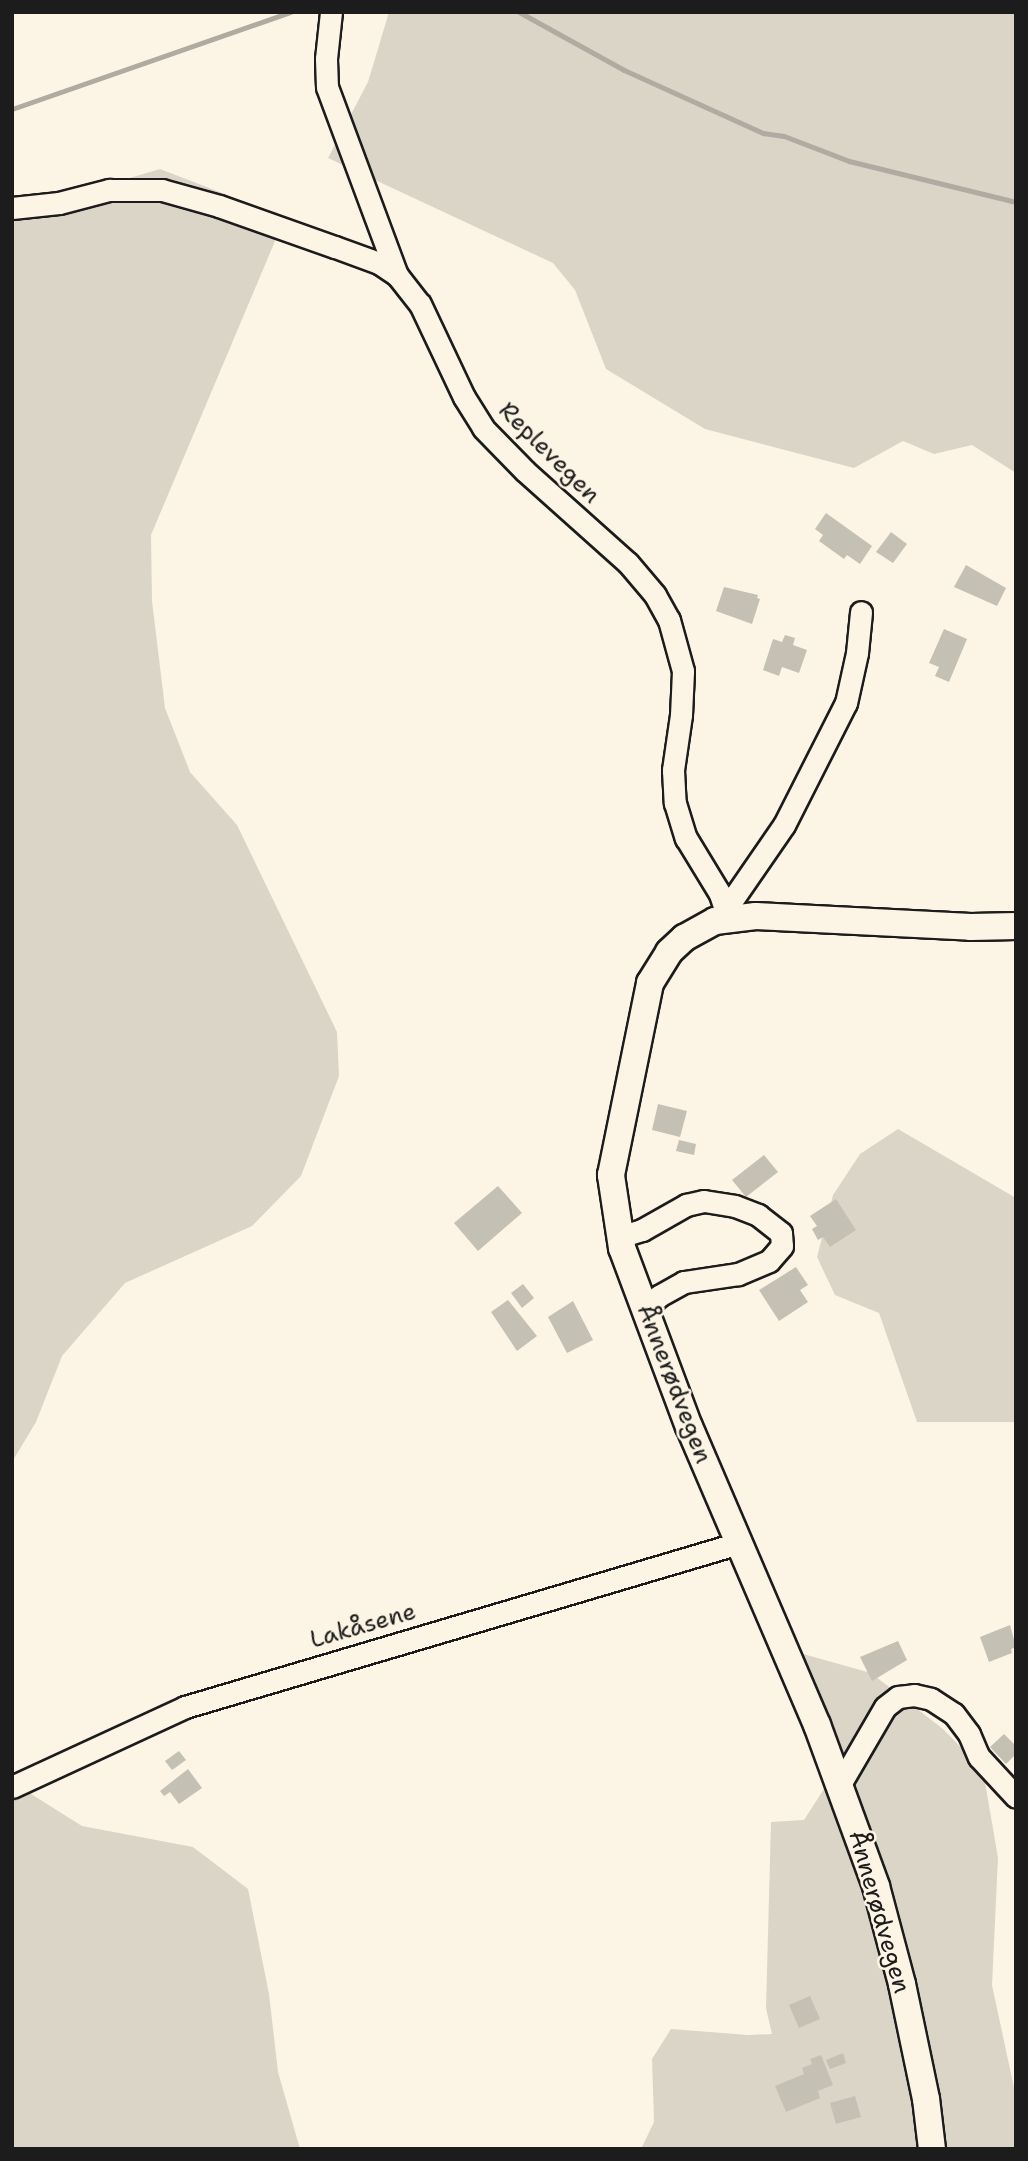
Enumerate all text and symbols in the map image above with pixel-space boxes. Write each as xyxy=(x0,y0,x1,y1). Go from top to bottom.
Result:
street label: Replevegen xyxy=(492,396,606,510)
street label: Ånnerødvegen xyxy=(630,1300,718,1468)
street label: Lakåsene xyxy=(307,1597,419,1655)
street label: Ånnerødvegen xyxy=(842,1827,916,1997)

